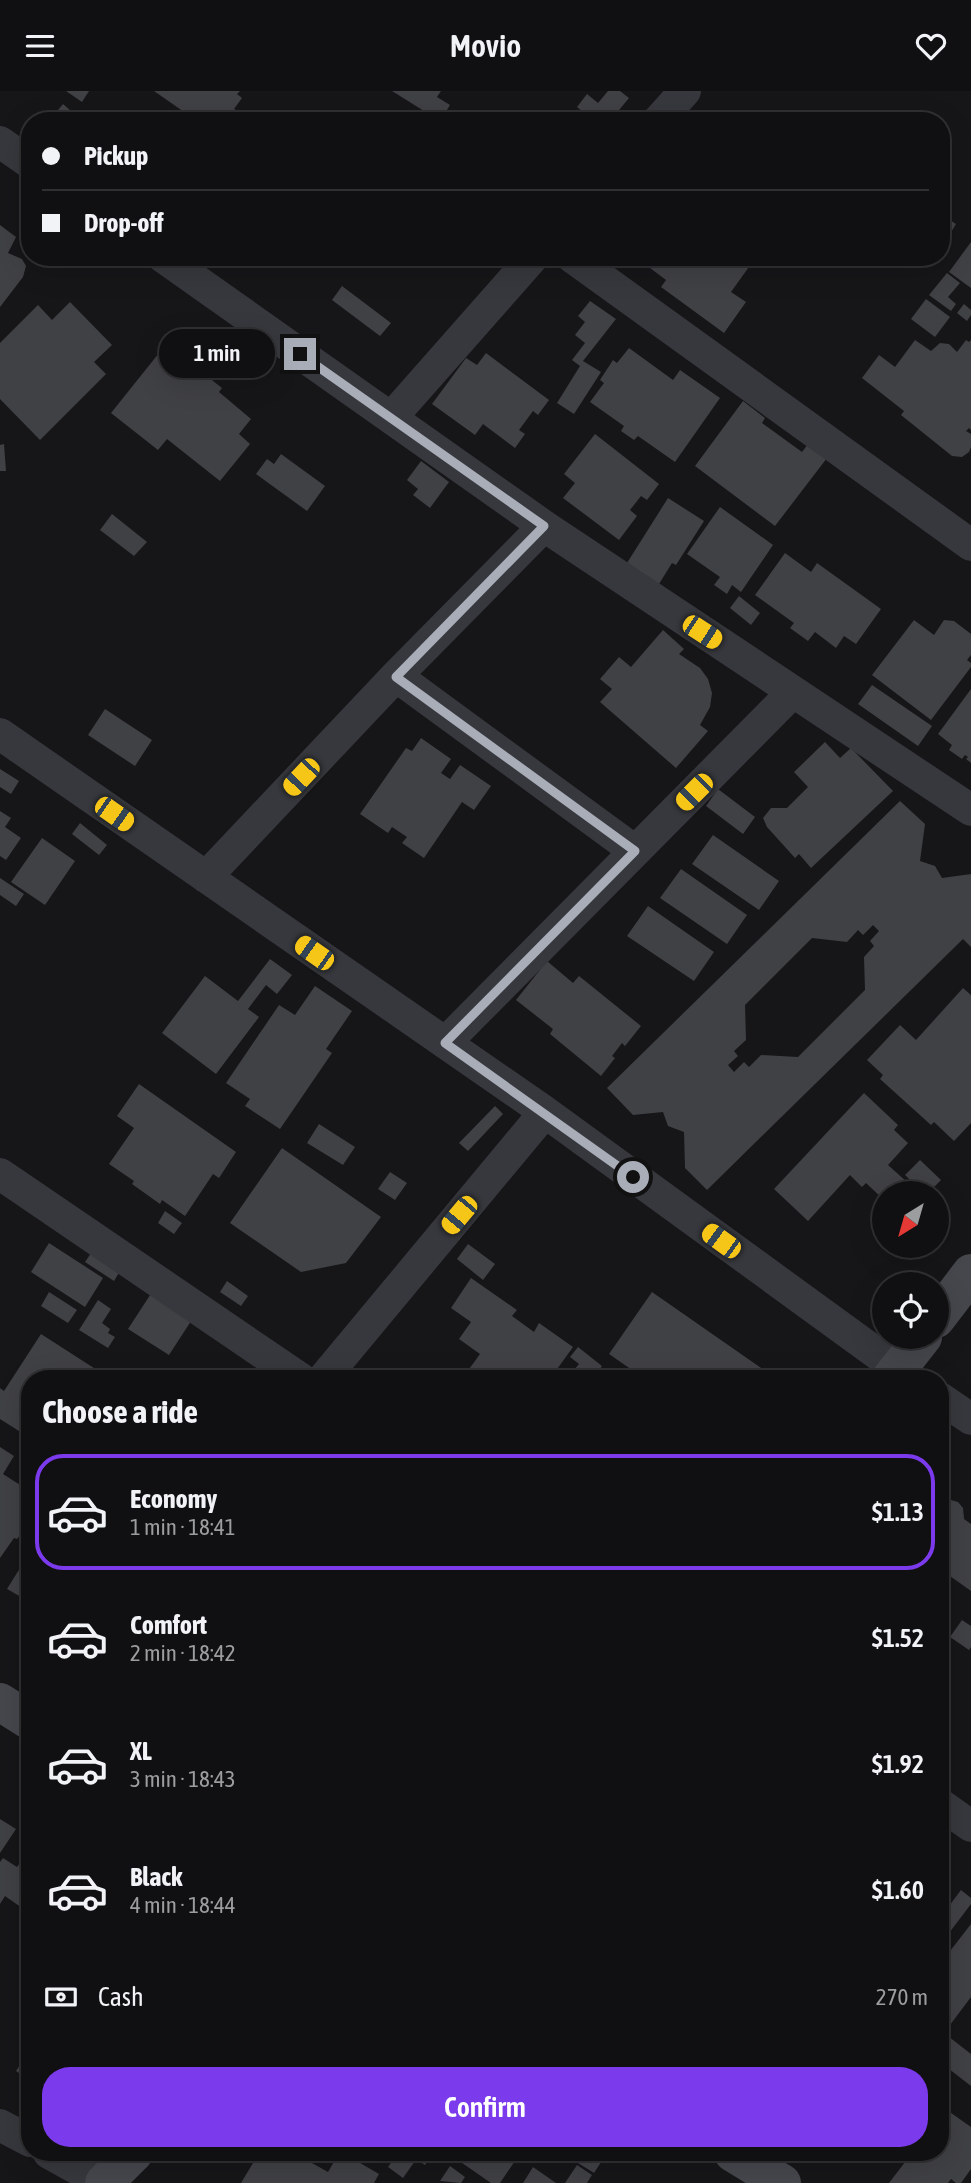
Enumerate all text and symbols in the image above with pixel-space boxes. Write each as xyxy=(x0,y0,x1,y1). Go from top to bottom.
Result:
icon: menu xyxy=(21,27,59,65)
text: Movio xyxy=(450,27,521,64)
icon: heart xyxy=(912,27,950,65)
text: Pickup xyxy=(84,141,148,171)
text: Drop-off xyxy=(84,208,164,238)
callout: 1 min xyxy=(160,329,276,379)
route end xyxy=(284,338,316,370)
text: 1 min xyxy=(194,340,240,366)
car xyxy=(679,612,726,652)
car xyxy=(279,754,324,800)
car xyxy=(672,770,717,814)
car xyxy=(91,793,138,835)
car xyxy=(291,932,338,974)
route start xyxy=(617,1161,649,1193)
north arrow xyxy=(872,1181,948,1258)
map controls xyxy=(872,1181,949,1349)
car xyxy=(438,1192,481,1238)
car xyxy=(698,1220,745,1262)
button: locate xyxy=(872,1272,949,1349)
text: Choose a ride xyxy=(42,1393,198,1430)
icon: car xyxy=(46,1481,109,1544)
text: Economy xyxy=(130,1484,217,1514)
text: $1.13 xyxy=(872,1497,924,1527)
text: 1 min · 18:41 xyxy=(130,1514,236,1540)
icon: car xyxy=(46,1607,109,1670)
text: Comfort xyxy=(130,1610,207,1640)
text: $1.52 xyxy=(872,1623,924,1653)
text: 2 min · 18:42 xyxy=(130,1640,236,1666)
icon: car xyxy=(46,1733,109,1796)
text: XL xyxy=(130,1736,152,1766)
text: $1.92 xyxy=(872,1749,924,1779)
text: 3 min · 18:43 xyxy=(130,1766,236,1792)
icon: car xyxy=(46,1859,109,1922)
text: Black xyxy=(130,1862,182,1892)
text: $1.60 xyxy=(872,1875,924,1905)
text: 4 min · 18:44 xyxy=(130,1892,236,1918)
icon: cash xyxy=(42,1978,80,2016)
text: Cash xyxy=(98,1982,144,2012)
text: 270 m xyxy=(876,1984,928,2010)
button: Confirm xyxy=(42,2067,928,2147)

